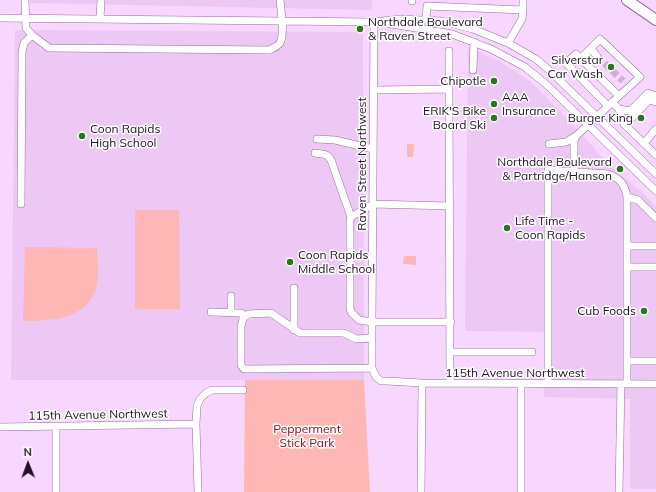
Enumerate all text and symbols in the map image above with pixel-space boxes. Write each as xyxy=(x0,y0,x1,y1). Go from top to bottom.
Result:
place label: Northdale Boulevard & Raven Street xyxy=(368,15,483,43)
marker: Northdale Boulevard & Raven Street xyxy=(355,24,365,34)
place label: Silverstar Car Wash xyxy=(547,53,603,81)
marker: Silverstar Car Wash xyxy=(606,62,616,72)
place label: Chipotle xyxy=(440,74,486,88)
marker: Chipotle xyxy=(489,76,499,86)
place label: AAA Insurance xyxy=(502,90,556,118)
street label: Raven Street Northwest xyxy=(355,97,369,231)
marker: AAA Insurance xyxy=(489,99,499,109)
place label: ERIK'S Bike Board Ski xyxy=(423,104,486,132)
place label: Burger King xyxy=(568,111,633,125)
marker: ERIK'S Bike Board Ski xyxy=(489,113,499,123)
marker: Burger King xyxy=(636,113,646,123)
place label: Coon Rapids High School xyxy=(90,122,160,150)
marker: Coon Rapids High School xyxy=(77,131,87,141)
place label: Northdale Boulevard & Partridge/Hanson xyxy=(497,155,612,183)
marker: Northdale Boulevard & Partridge/Hanson xyxy=(615,164,625,174)
place label: Life Time - Coon Rapids xyxy=(515,214,585,242)
marker: Life Time - Coon Rapids xyxy=(502,223,512,233)
place label: Coon Rapids Middle School xyxy=(298,248,375,276)
marker: Coon Rapids Middle School xyxy=(285,257,295,267)
place label: Cub Foods xyxy=(577,304,636,318)
marker: Cub Foods xyxy=(639,306,649,316)
street label: 115th Avenue Northwest xyxy=(445,366,585,380)
street label: 115th Avenue Northwest xyxy=(28,407,168,423)
park label: Pepperment Stick Park xyxy=(273,422,341,450)
north arrow xyxy=(8,444,48,484)
text: N xyxy=(24,445,32,459)

